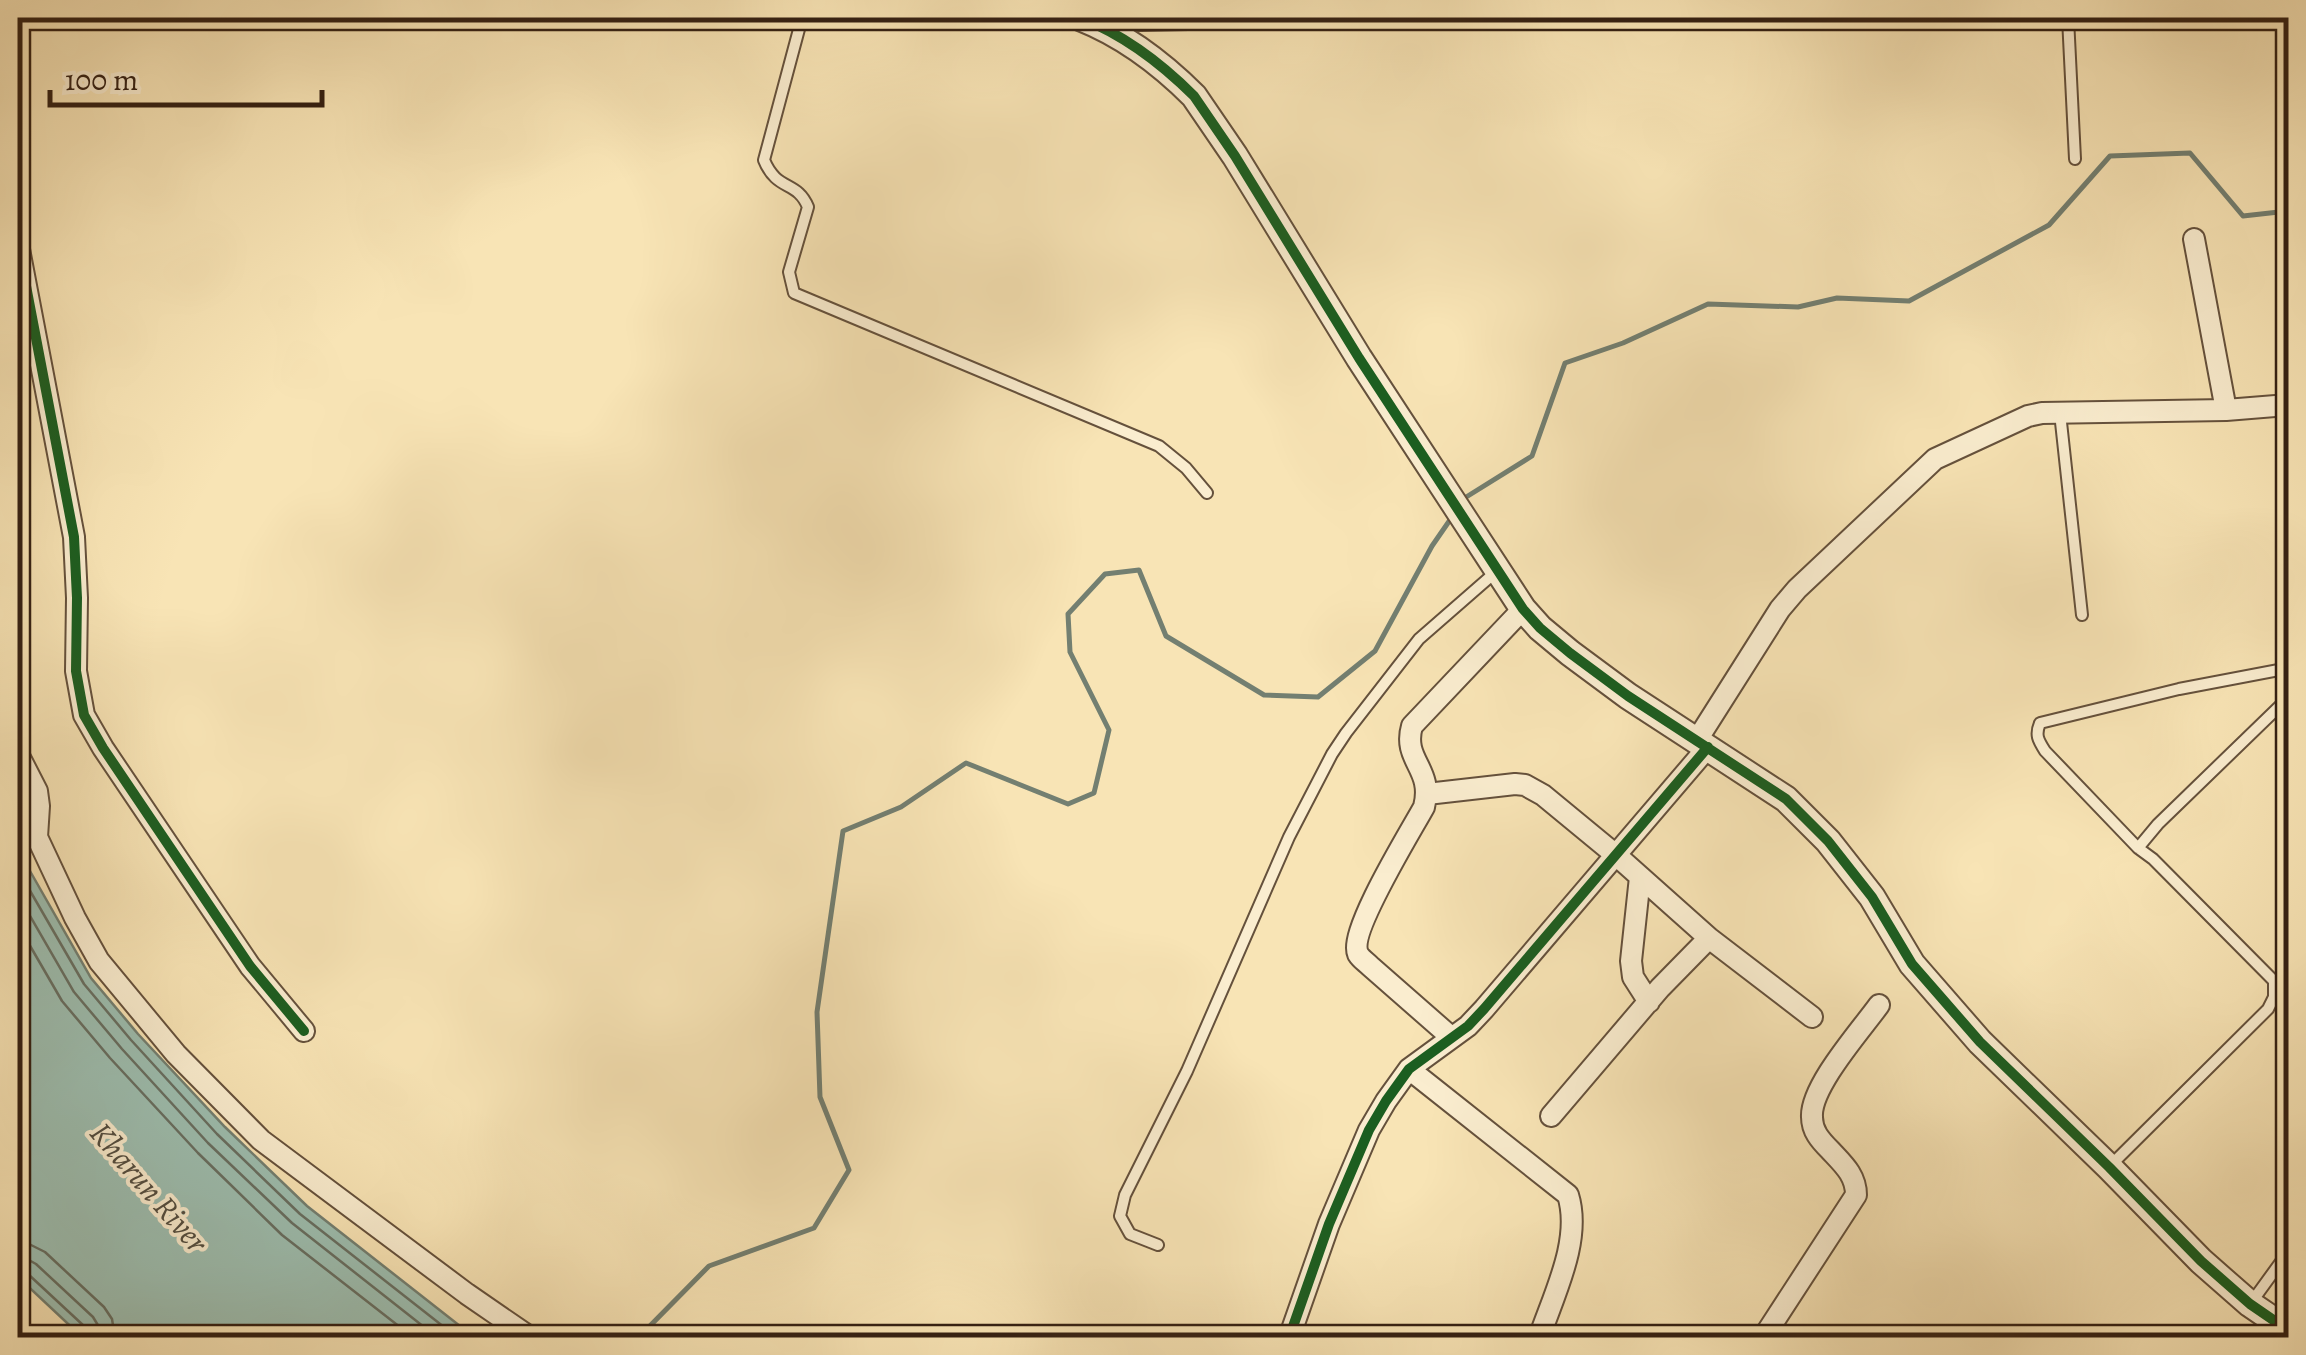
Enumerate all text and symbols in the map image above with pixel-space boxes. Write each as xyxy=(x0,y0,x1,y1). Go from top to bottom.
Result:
scale bar xyxy=(50,45,322,107)
text: 100 m xyxy=(65,60,138,100)
water label: Kharun River xyxy=(80,1112,219,1263)

